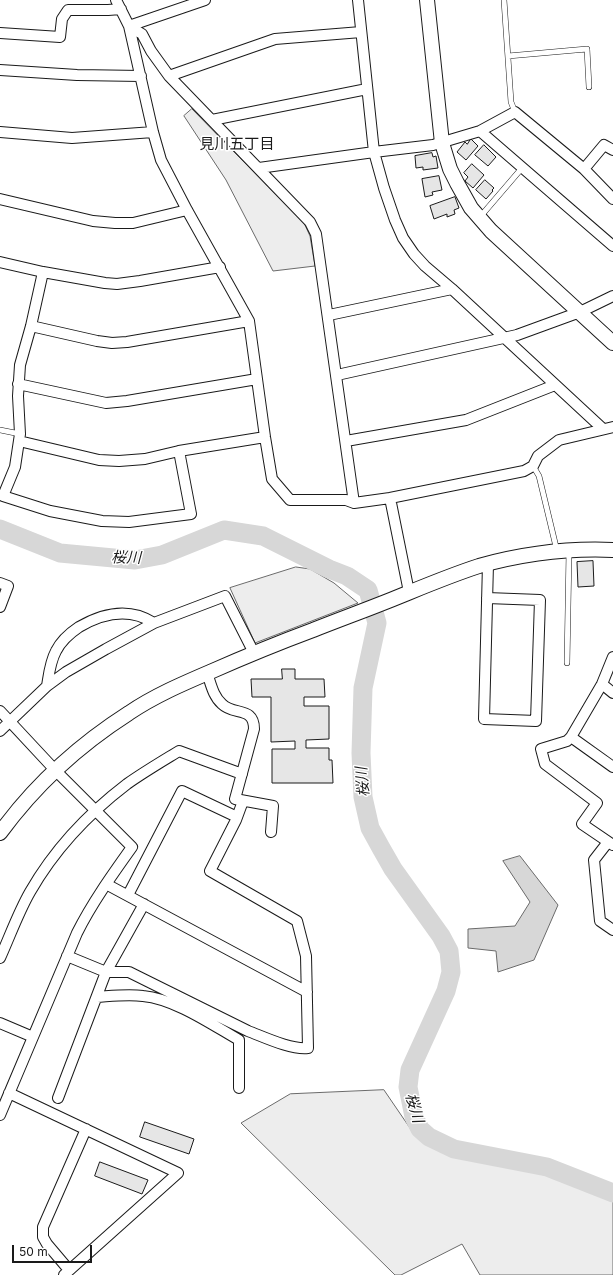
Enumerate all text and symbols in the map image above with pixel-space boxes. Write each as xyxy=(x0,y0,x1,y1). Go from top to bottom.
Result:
district label: 見川五丁目 xyxy=(200,135,274,153)
water label: 桜川 xyxy=(111,549,141,567)
water label: 桜川 xyxy=(353,766,373,798)
water label: 桜川 xyxy=(401,1091,427,1125)
scale bar xyxy=(14,1237,94,1263)
text: 50 m xyxy=(19,1244,48,1259)

